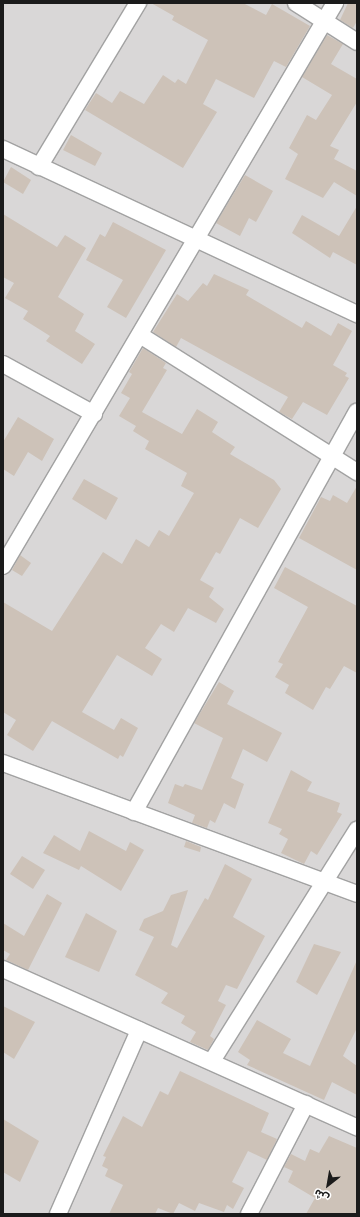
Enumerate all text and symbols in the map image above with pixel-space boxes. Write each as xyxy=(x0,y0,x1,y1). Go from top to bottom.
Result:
north arrow xyxy=(308,1165,348,1205)
text: ش xyxy=(312,1187,331,1204)

